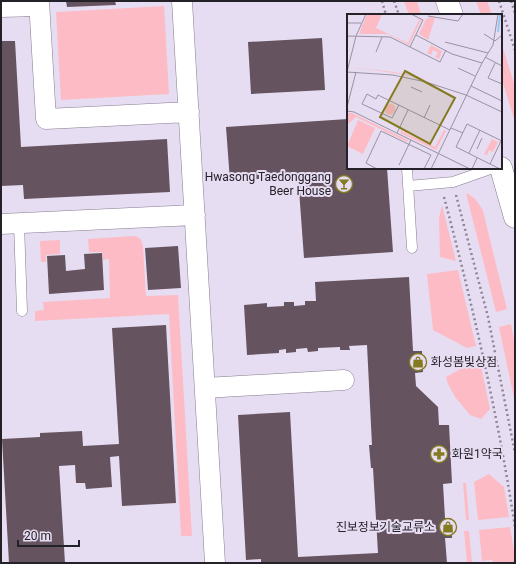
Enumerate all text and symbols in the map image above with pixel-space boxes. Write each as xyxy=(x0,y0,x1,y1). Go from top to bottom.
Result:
inset map xyxy=(347,14,502,169)
place label: Hwasong Taedonggang Beer House xyxy=(205,170,331,198)
bar icon: Hwasong Taedonggang Beer House xyxy=(334,174,354,194)
shop icon: 화성봄빛상점 xyxy=(408,352,428,372)
place label: 화성봄빛상점 xyxy=(431,355,497,369)
pharmacy icon: 화원1약국 xyxy=(429,444,449,464)
place label: 화원1약국 xyxy=(452,447,503,461)
shop icon: 진보정보기술교류소 xyxy=(438,517,458,537)
place label: 진보정보기술교류소 xyxy=(336,520,435,534)
scale bar xyxy=(18,522,79,548)
text: 20 m xyxy=(24,529,51,543)

